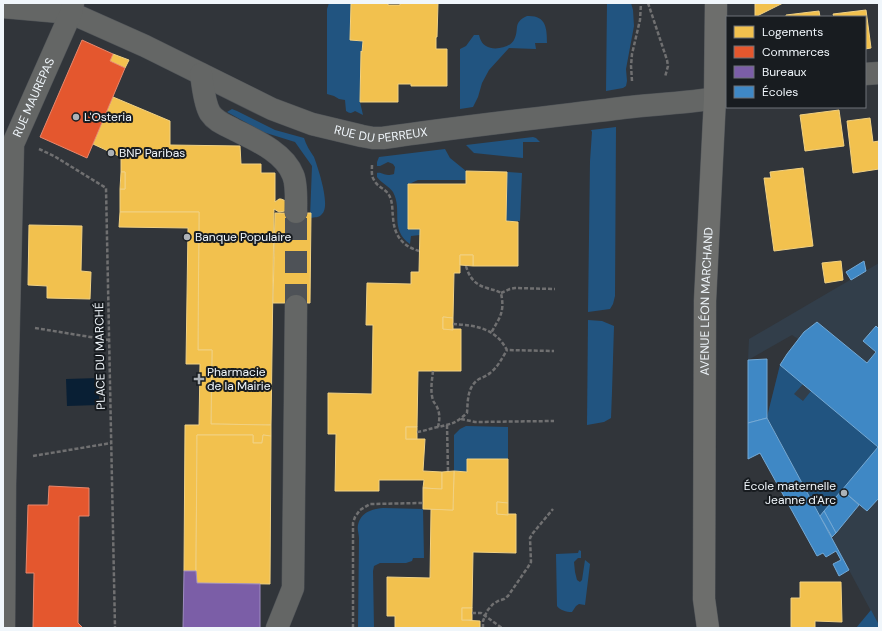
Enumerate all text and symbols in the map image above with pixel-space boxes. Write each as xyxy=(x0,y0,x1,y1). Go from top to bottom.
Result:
legend xyxy=(726,16,866,108)
text: Logements xyxy=(762,24,823,40)
text: Commerces xyxy=(762,44,830,60)
street label: RUE MAUREPAS xyxy=(9,55,58,140)
text: Bureaux xyxy=(762,64,807,80)
text: Écoles xyxy=(762,84,798,100)
place label: L'Osteria xyxy=(84,109,132,125)
marker: L'Osteria xyxy=(71,112,81,122)
street label: RUE DU PERREUX xyxy=(333,122,428,146)
place label: BNP Paribas xyxy=(119,145,185,161)
marker: BNP Paribas xyxy=(106,148,116,158)
street label: AVENUE LÉON MARCHAND xyxy=(697,227,717,375)
place label: Banque Populaire xyxy=(195,229,291,245)
marker: Banque Populaire xyxy=(182,232,192,242)
street label: PLACE DU MARCHÉ xyxy=(91,302,109,410)
place label: Pharmacie de la Mairie xyxy=(207,364,271,394)
marker: Pharmacie de la Mairie xyxy=(194,374,204,384)
place label: École maternelle Jeanne d'Arc xyxy=(744,478,836,508)
marker: École maternelle Jeanne d'Arc xyxy=(839,488,849,498)

